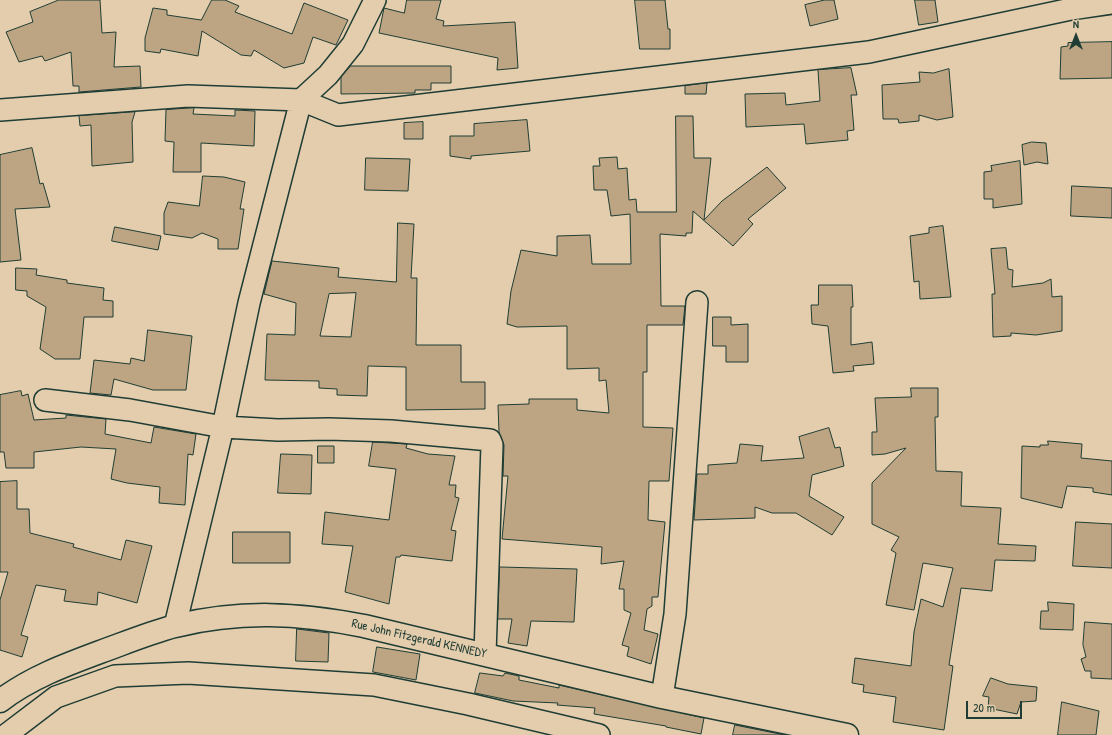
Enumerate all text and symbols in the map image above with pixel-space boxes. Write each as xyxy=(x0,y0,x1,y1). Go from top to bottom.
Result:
north arrow xyxy=(1056,16,1096,56)
text: N xyxy=(1073,17,1079,31)
street label: Rue John Fitzgerald KENNEDY xyxy=(350,616,488,662)
scale bar xyxy=(968,693,1024,719)
text: 20 m xyxy=(973,699,995,716)

